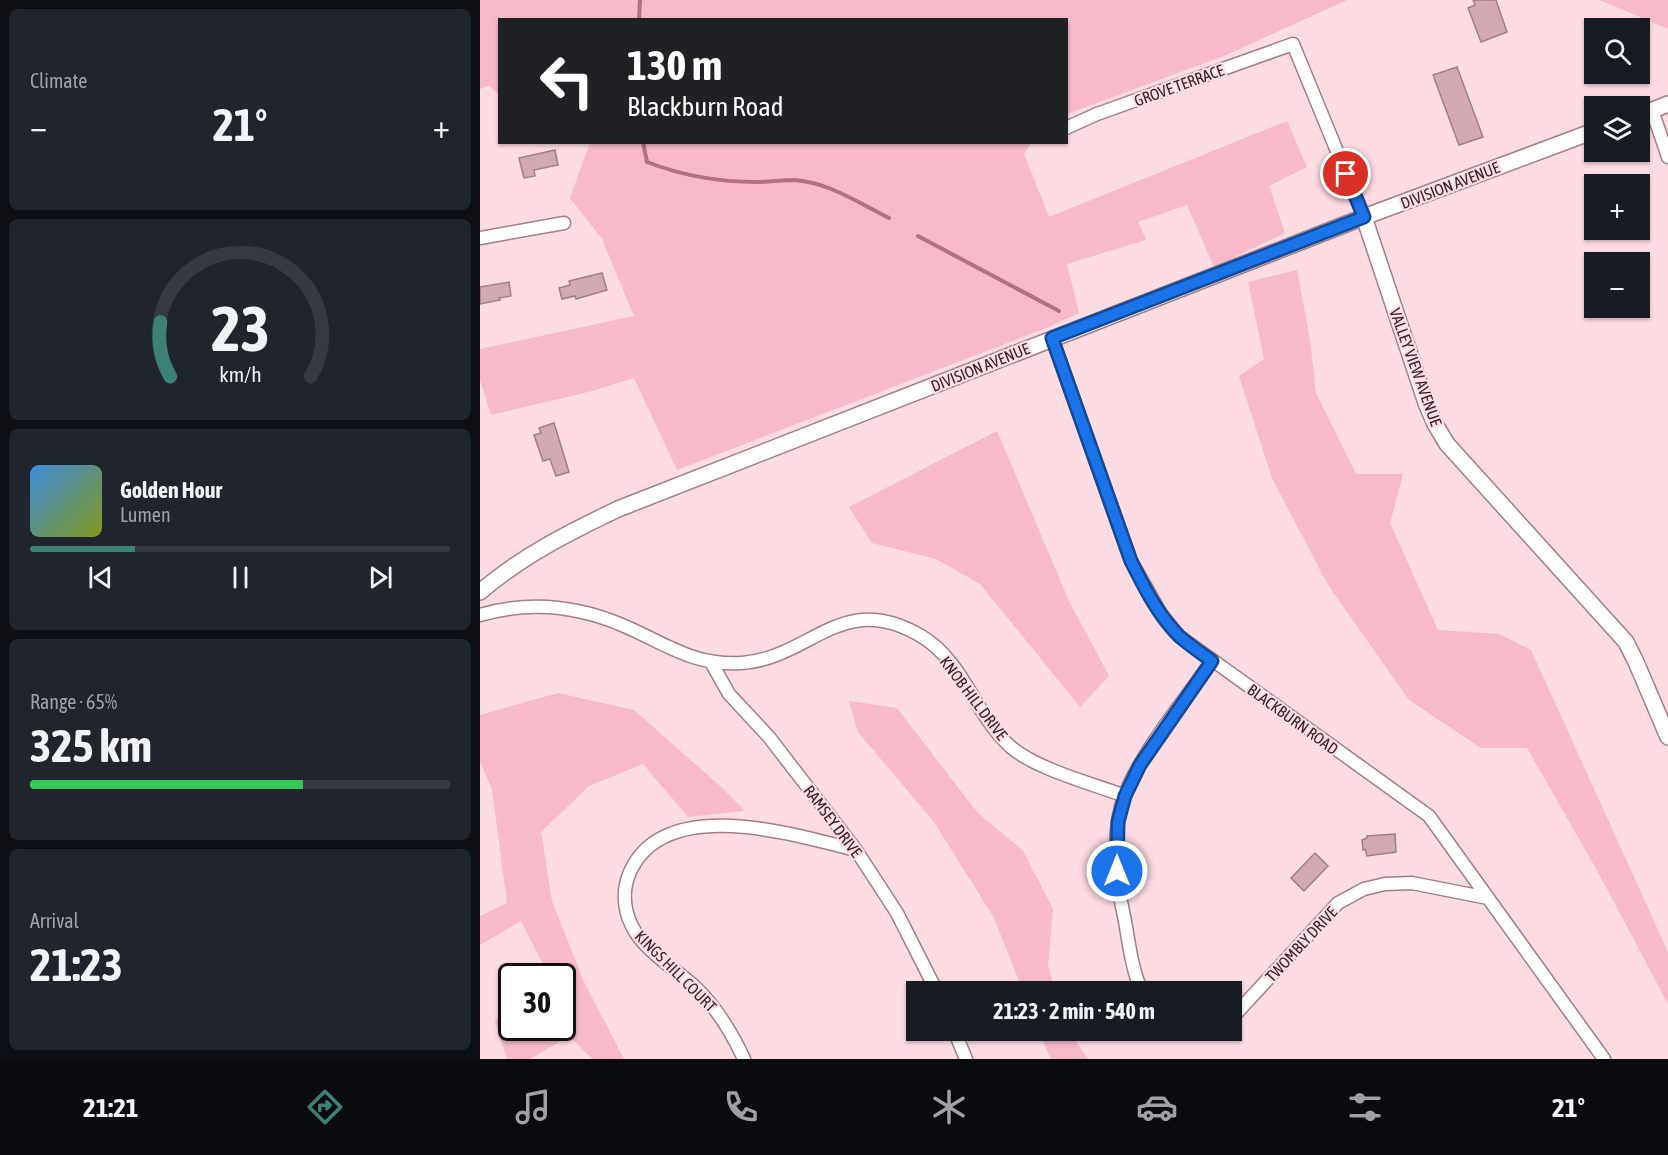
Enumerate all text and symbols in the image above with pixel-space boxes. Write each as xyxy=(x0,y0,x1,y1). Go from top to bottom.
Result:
map controls xyxy=(1584,18,1650,318)
button: search xyxy=(1584,18,1650,84)
text: 130 m xyxy=(627,41,722,89)
icon: left xyxy=(528,42,606,120)
street label: GROVE TERRACE xyxy=(1132,60,1226,110)
text: Climate xyxy=(30,69,87,92)
text: Blackburn Road xyxy=(627,91,784,122)
button: layers xyxy=(1584,96,1650,162)
text: 21° xyxy=(213,99,267,151)
text: − xyxy=(30,107,47,145)
text: + xyxy=(433,107,450,145)
pin xyxy=(1320,148,1371,199)
icon: arrive xyxy=(1329,157,1362,190)
street label: DIVISION AVENUE xyxy=(1398,158,1502,212)
button: + xyxy=(1584,174,1650,240)
button: − xyxy=(1584,252,1650,318)
text: 23 xyxy=(211,293,269,364)
street label: VALLEY VIEW AVENUE xyxy=(1386,306,1446,429)
street label: DIVISION AVENUE xyxy=(928,339,1032,395)
text: km/h xyxy=(219,362,261,387)
text: Golden Hour xyxy=(120,477,222,503)
text: Lumen xyxy=(120,503,171,526)
icon: previous xyxy=(84,561,117,594)
icon: pause xyxy=(224,561,257,594)
icon: next xyxy=(364,561,397,594)
street label: KNOB HILL DRIVE xyxy=(937,653,1011,744)
street label: BLACKBURN ROAD xyxy=(1244,680,1342,758)
text: Range · 65% xyxy=(30,690,117,713)
text: 325 km xyxy=(30,720,152,772)
street label: RAMSEY DRIVE xyxy=(800,782,866,861)
position arrow xyxy=(1085,839,1149,903)
street label: TWOMBLY DRIVE xyxy=(1262,903,1341,985)
text: Arrival xyxy=(30,909,79,932)
street label: KINGS HILL COURT xyxy=(632,927,720,1015)
text: 21:23 xyxy=(30,939,123,991)
speed limit sign: 30 xyxy=(498,963,576,1041)
text: 21:23 · 2 min · 540 m xyxy=(993,998,1155,1024)
icon: directions xyxy=(304,1086,346,1128)
icon: music xyxy=(512,1086,554,1128)
icon: phone xyxy=(720,1086,762,1128)
icon: climate xyxy=(928,1086,970,1128)
icon: car xyxy=(1136,1086,1178,1128)
icon: filters xyxy=(1344,1086,1386,1128)
text: 21:21 xyxy=(83,1092,139,1123)
text: 21° xyxy=(1552,1092,1585,1123)

